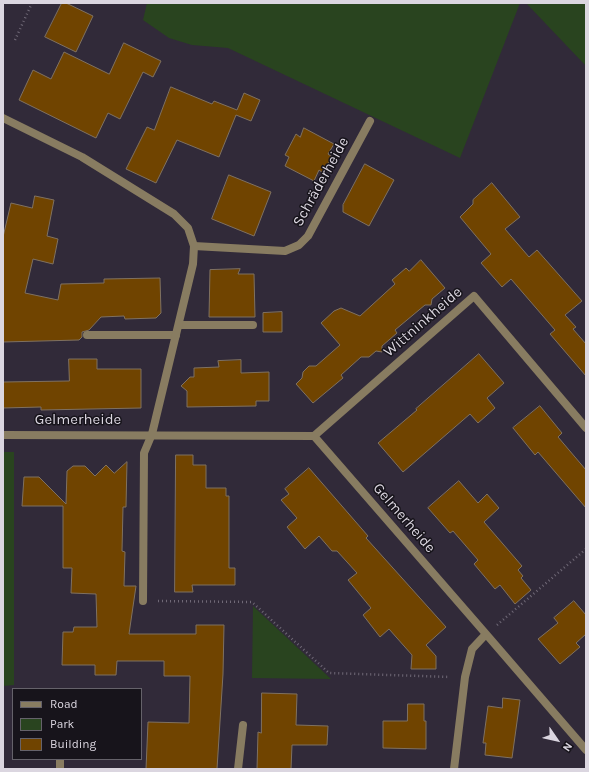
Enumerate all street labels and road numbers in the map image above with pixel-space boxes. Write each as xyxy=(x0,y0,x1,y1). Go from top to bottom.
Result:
street label: Schräderheide xyxy=(289,134,353,230)
street label: Wittninkheide xyxy=(380,283,466,361)
street label: Gelmerheide xyxy=(35,411,121,429)
street label: Gelmerheide xyxy=(369,479,439,557)

